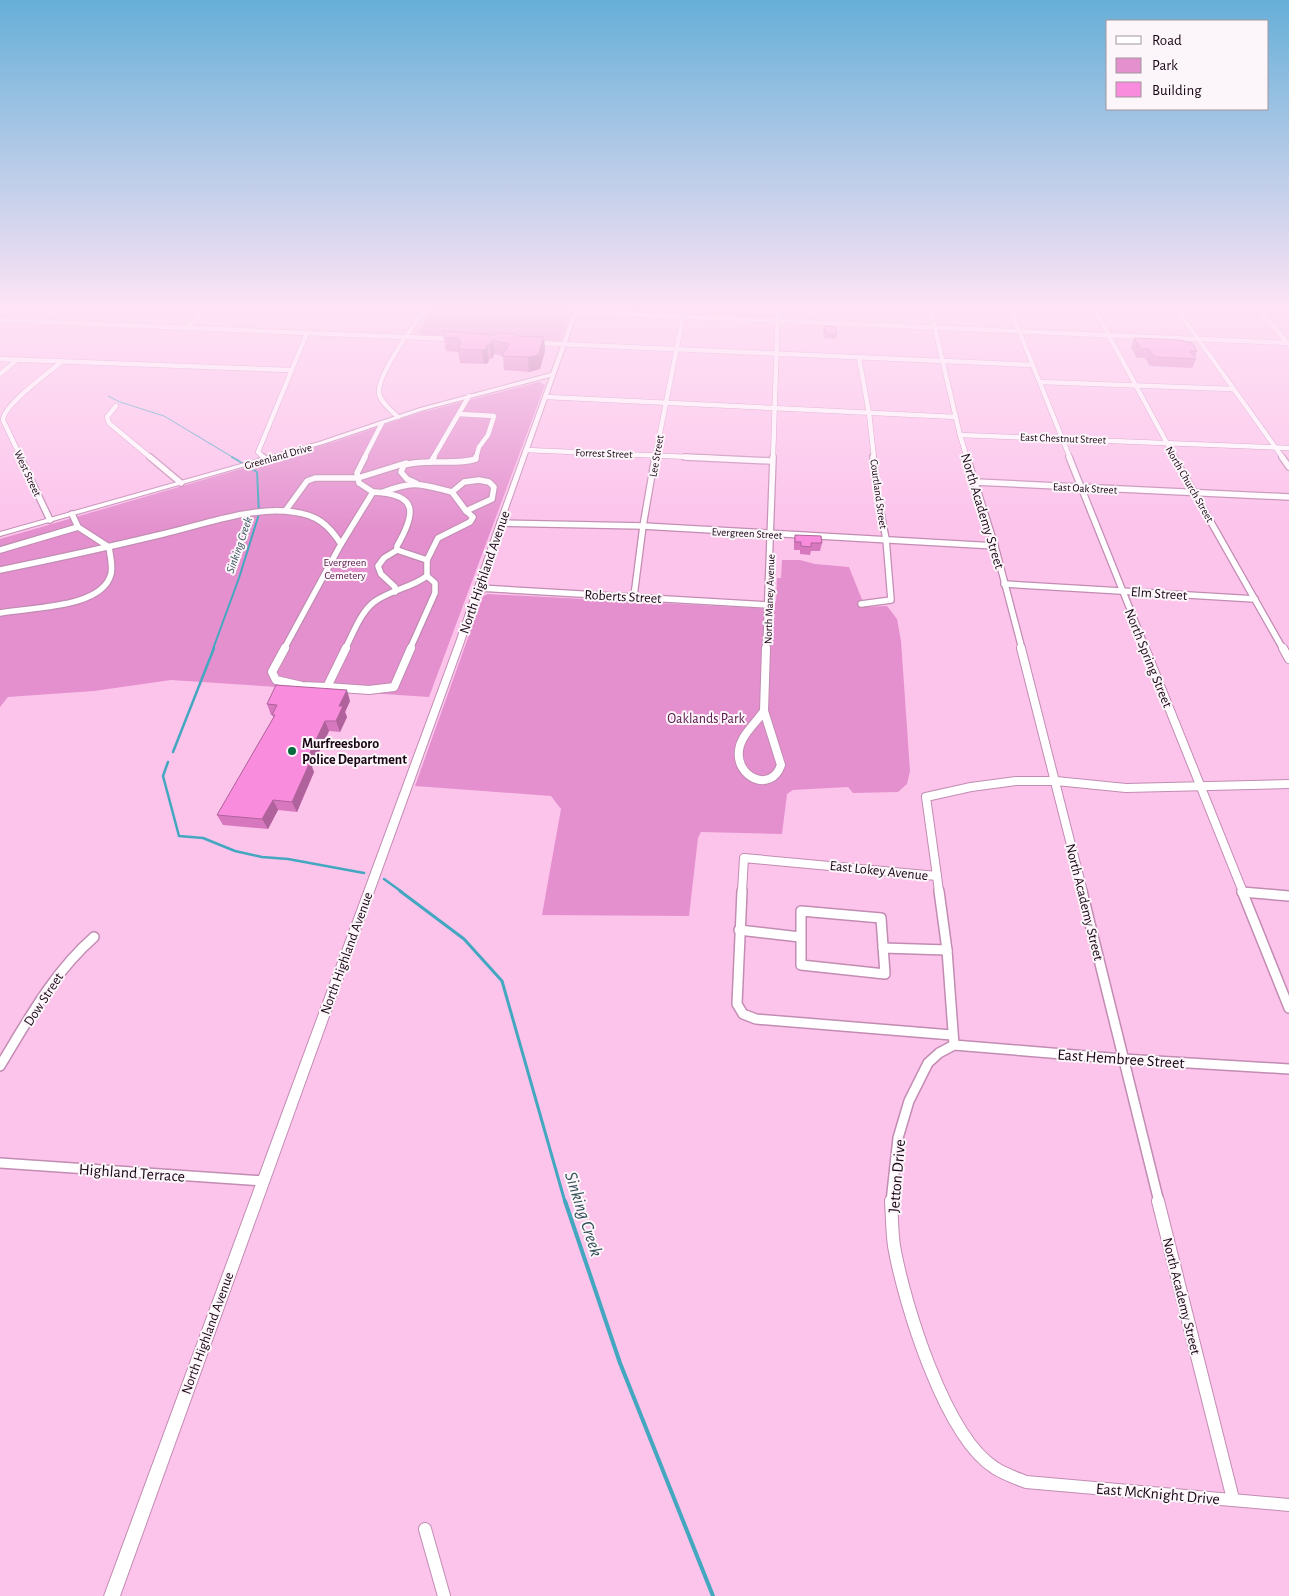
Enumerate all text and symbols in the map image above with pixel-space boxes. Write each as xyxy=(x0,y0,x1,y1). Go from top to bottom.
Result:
legend xyxy=(1106,20,1269,110)
text: Road xyxy=(1152,33,1182,48)
text: Park xyxy=(1152,58,1178,73)
text: Building xyxy=(1152,83,1202,98)
street label: East Chestnut Street xyxy=(1020,431,1107,446)
street label: Lee Street xyxy=(647,434,666,478)
street label: Greenland Drive xyxy=(243,442,313,471)
street label: North Church Street xyxy=(1163,445,1216,524)
street label: Forrest Street xyxy=(575,447,633,460)
street label: West Street xyxy=(12,448,43,498)
street label: North Academy Street xyxy=(958,452,1006,571)
street label: Courtland Street xyxy=(868,459,889,530)
street label: East Oak Street xyxy=(1053,481,1118,496)
street label: North Highland Avenue xyxy=(457,509,513,636)
water label: Sinking Creek xyxy=(224,515,254,575)
street label: Evergreen Street xyxy=(711,526,783,541)
street label: North Maney Avenue xyxy=(762,554,777,644)
park label: Evergreen Cemetery xyxy=(324,557,366,581)
street label: Elm Street xyxy=(1130,585,1188,603)
street label: Roberts Street xyxy=(584,588,662,606)
street label: North Spring Street xyxy=(1122,607,1175,710)
park label: Oaklands Park xyxy=(667,712,745,726)
place label: Murfreesboro Police Department xyxy=(302,737,407,767)
marker: Murfreesboro Police Department xyxy=(286,745,298,757)
street label: North Academy Street xyxy=(1063,842,1105,963)
street label: East Lokey Avenue xyxy=(829,859,929,883)
street label: North Highland Avenue xyxy=(318,890,376,1016)
street label: Dow Street xyxy=(22,970,66,1029)
street label: East Hembree Street xyxy=(1057,1047,1185,1071)
street label: Jetton Drive xyxy=(886,1139,908,1214)
street label: Highland Terrace xyxy=(78,1161,186,1185)
water label: Sinking Creek xyxy=(561,1170,605,1259)
street label: North Academy Street xyxy=(1160,1236,1202,1357)
street label: North Highland Avenue xyxy=(179,1270,237,1396)
street label: East McKnight Drive xyxy=(1095,1481,1221,1507)

